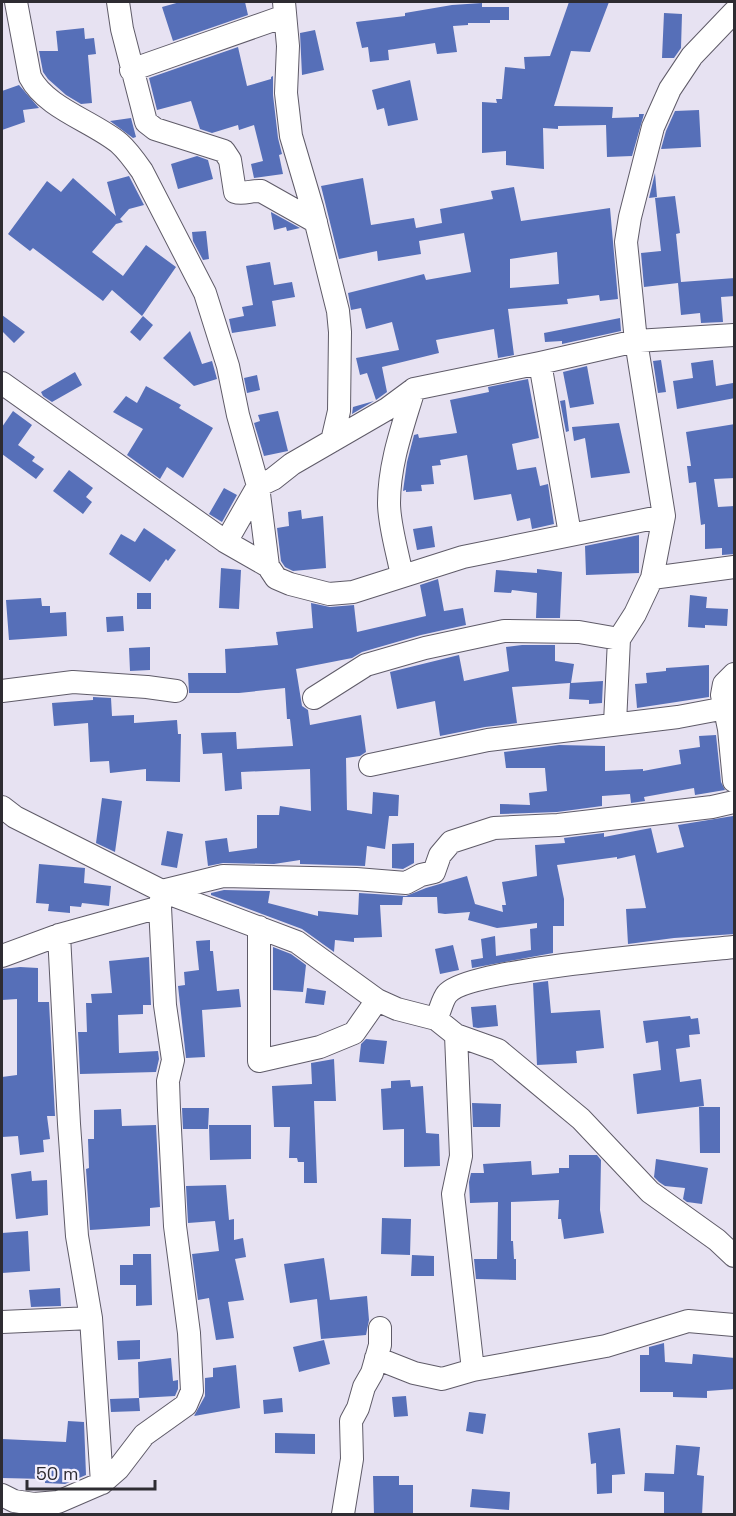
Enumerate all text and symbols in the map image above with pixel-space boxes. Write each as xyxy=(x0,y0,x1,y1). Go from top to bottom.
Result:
scale bar xyxy=(27,1453,154,1491)
text: 50 m xyxy=(36,1462,78,1485)

